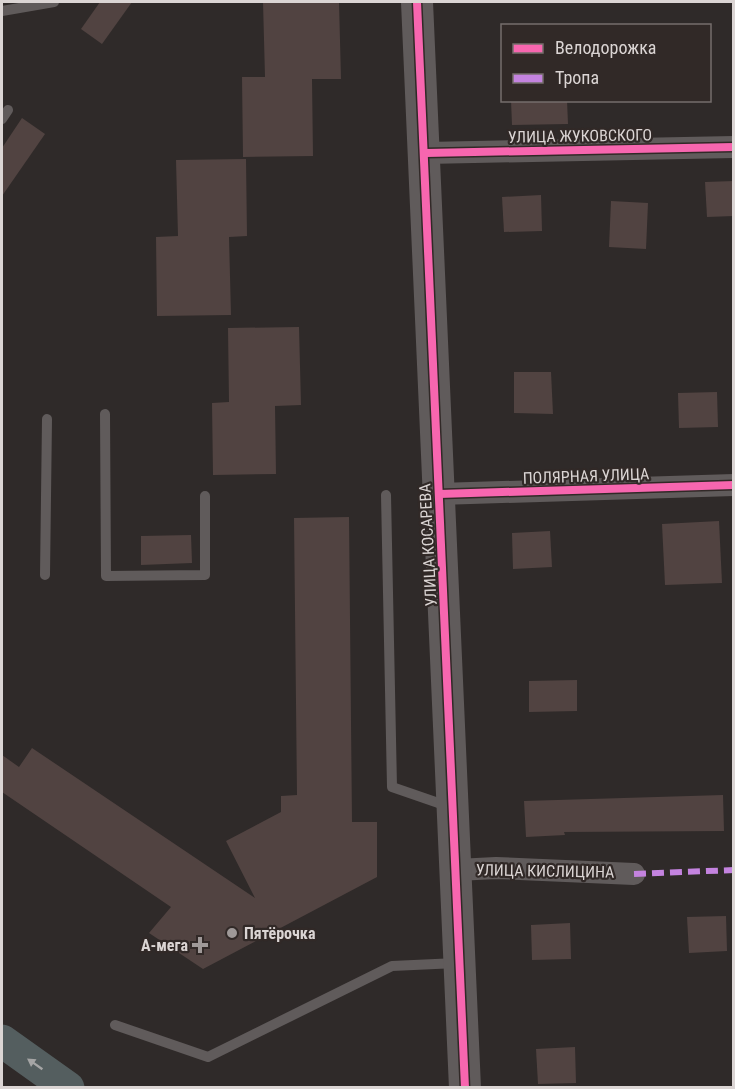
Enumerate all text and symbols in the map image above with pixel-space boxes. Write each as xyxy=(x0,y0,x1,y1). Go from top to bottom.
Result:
legend xyxy=(501,24,711,102)
text: Велодорожка xyxy=(555,37,656,58)
text: Тропа xyxy=(555,67,599,88)
street label: УЛИЦА ЖУКОВСКОГО xyxy=(508,125,652,147)
street label: ПОЛЯРНАЯ УЛИЦА xyxy=(522,464,650,488)
street label: УЛИЦА КОСАРЕВА xyxy=(415,483,441,607)
street label: УЛИЦА КИСЛИЦИНА xyxy=(476,860,614,882)
place label: Пятёрочка xyxy=(244,924,316,943)
marker: Пятёрочка xyxy=(225,926,239,940)
place label: А-мега xyxy=(141,936,188,955)
marker: А-мега xyxy=(193,938,207,952)
one-way arrow xyxy=(27,1058,43,1070)

